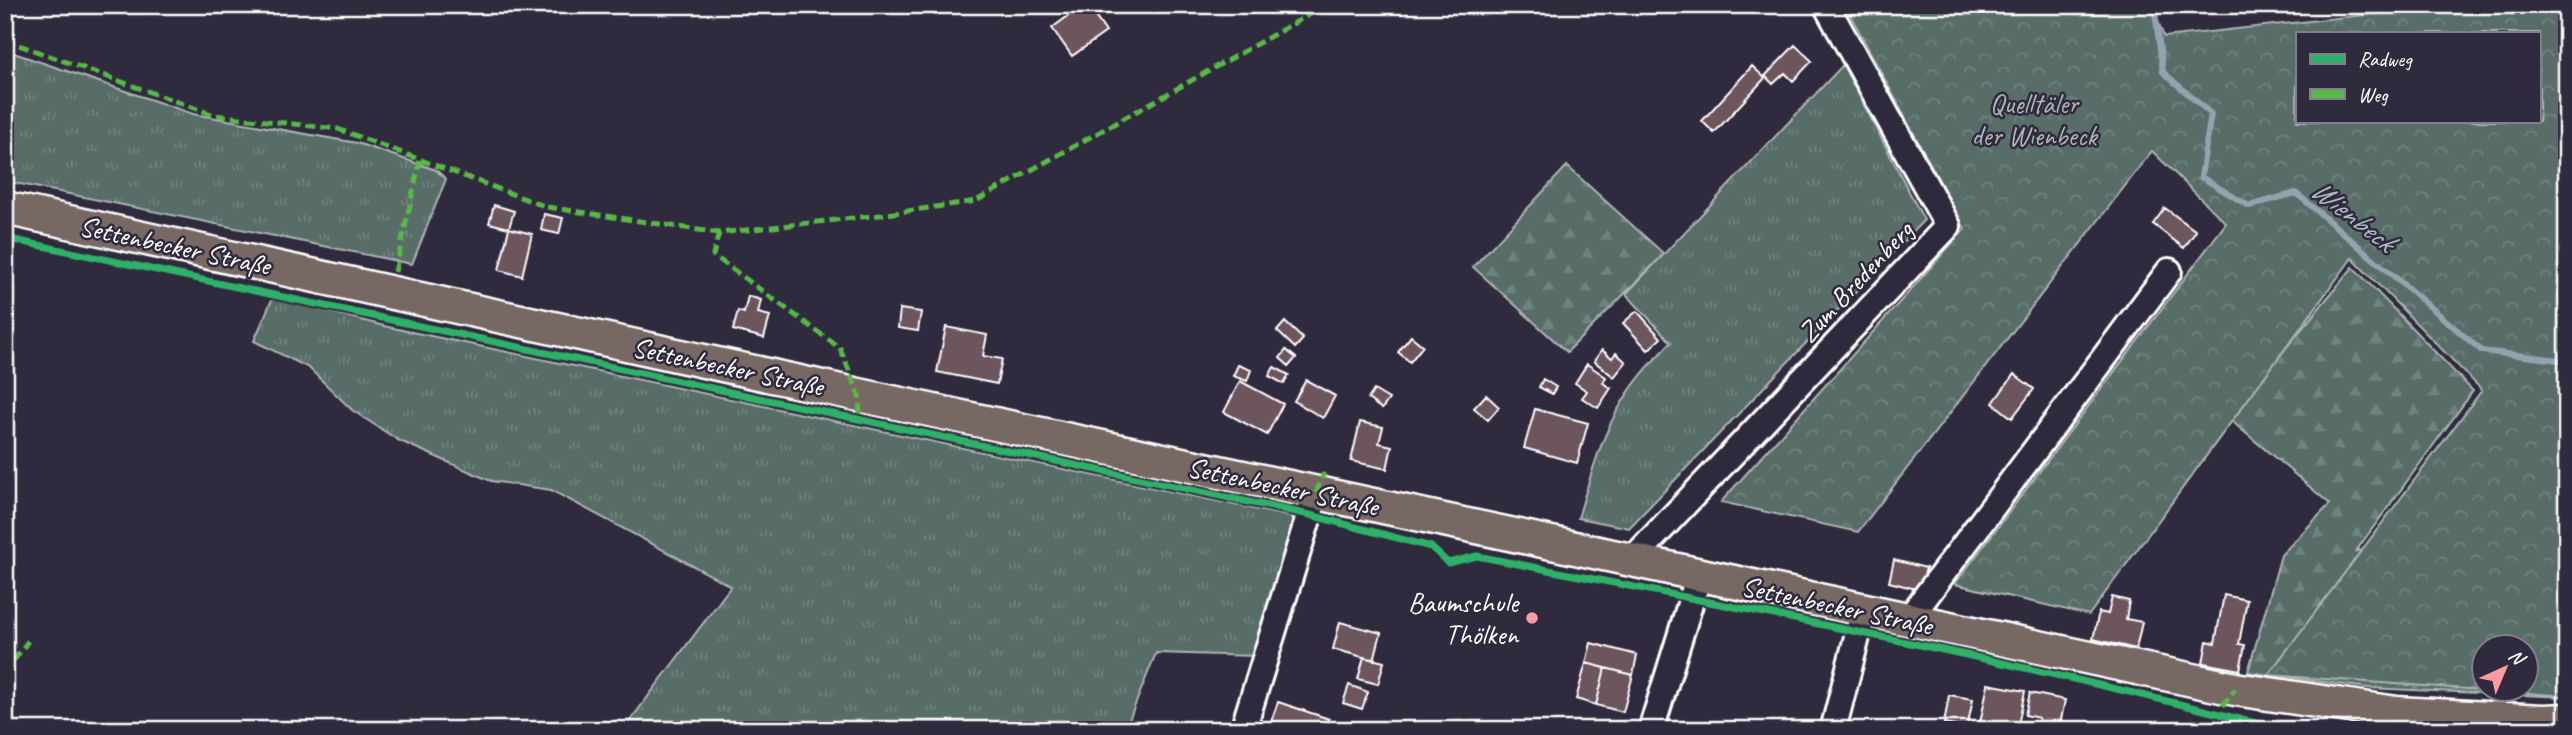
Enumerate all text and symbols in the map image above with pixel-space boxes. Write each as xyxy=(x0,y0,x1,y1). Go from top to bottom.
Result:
legend xyxy=(2296,32,2540,122)
text: Radweg xyxy=(2358,46,2413,72)
text: Weg xyxy=(2358,82,2389,108)
park label: Quelltäler der Wienbeck xyxy=(1971,86,2098,153)
water label: Wienbeck xyxy=(2303,170,2407,263)
street label: Settenbecker Straße xyxy=(76,208,275,283)
street label: Zum Bredenberg xyxy=(1790,212,1921,350)
street label: Settenbecker Straße xyxy=(629,329,828,404)
street label: Settenbecker Straße xyxy=(1184,449,1383,524)
street label: Settenbecker Straße xyxy=(1738,568,1937,643)
place label: Baumschule Thölken xyxy=(1408,585,1520,652)
marker: Baumschule Thölken xyxy=(1524,610,1540,626)
north arrow xyxy=(2470,634,2540,704)
text: N xyxy=(2504,644,2531,671)

